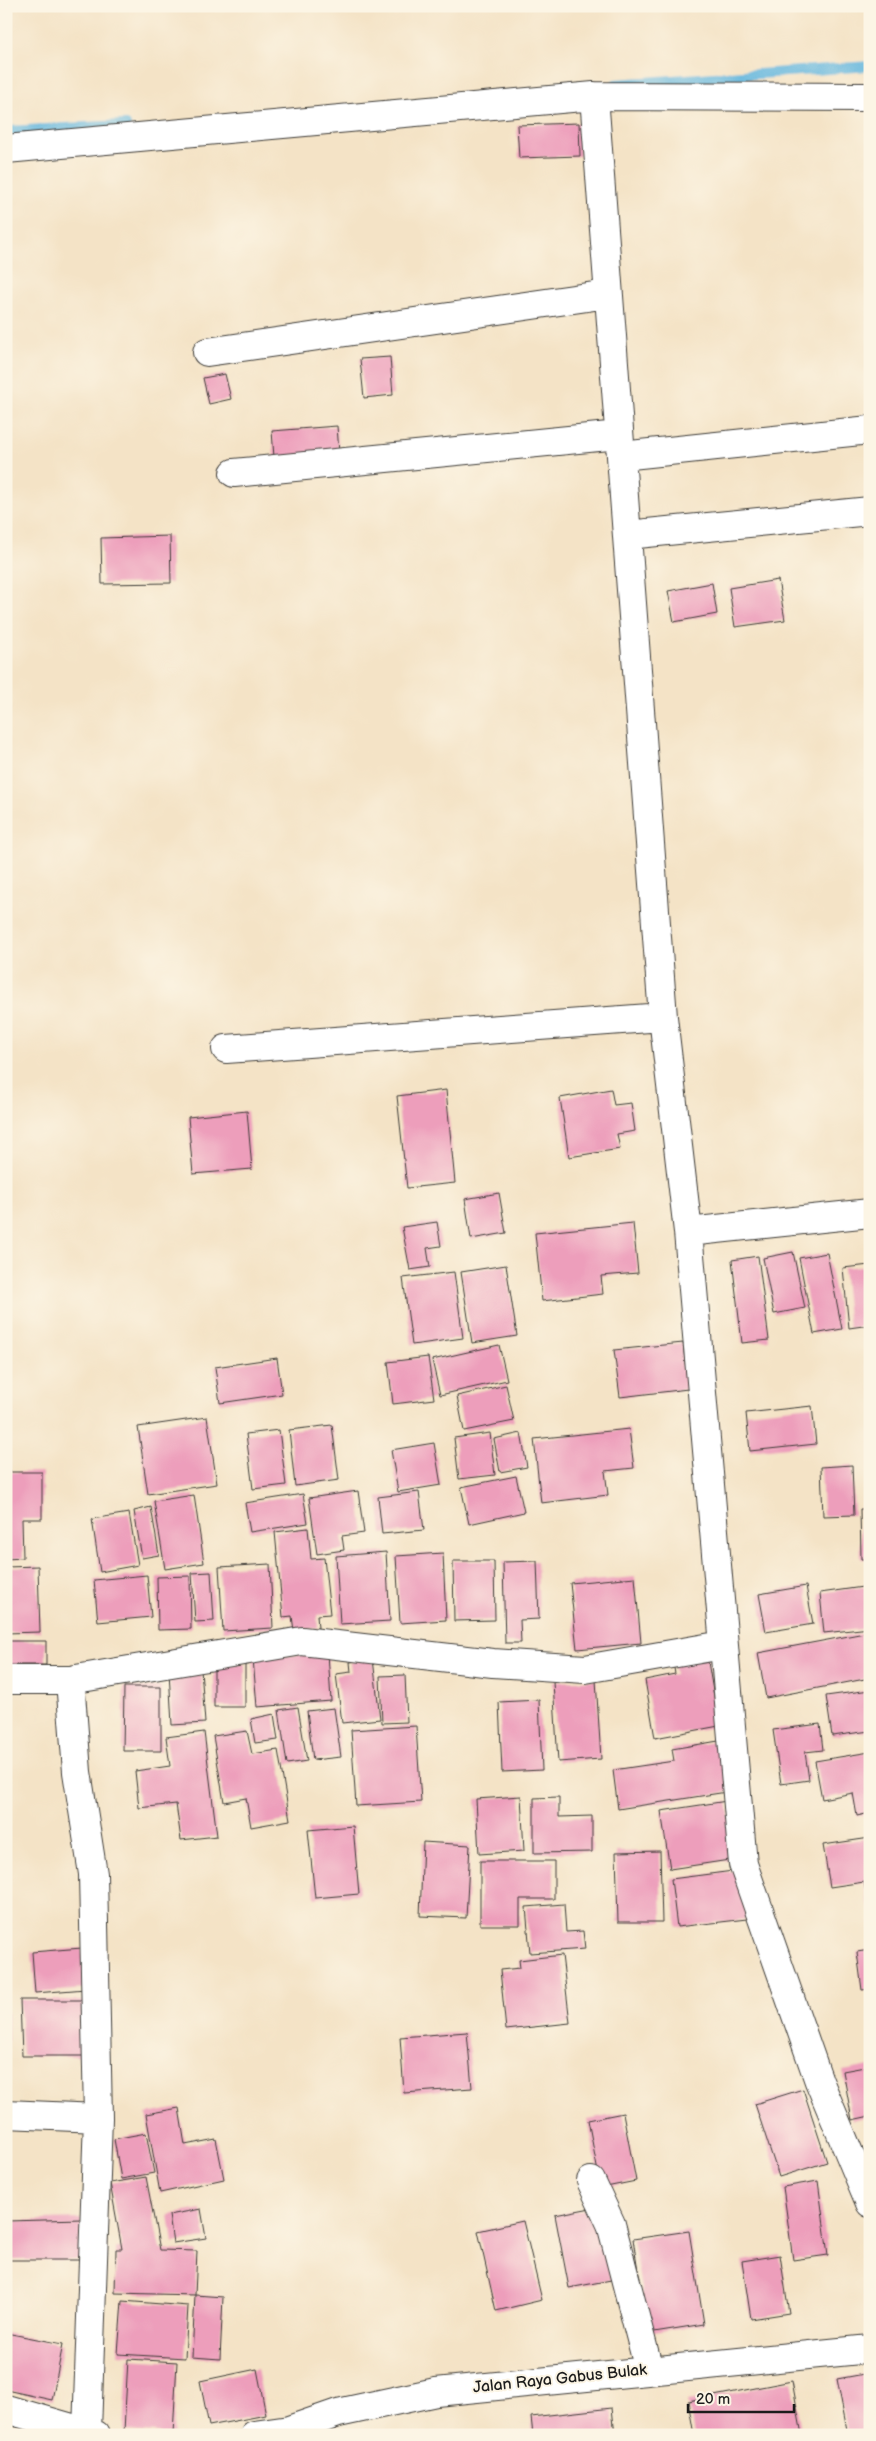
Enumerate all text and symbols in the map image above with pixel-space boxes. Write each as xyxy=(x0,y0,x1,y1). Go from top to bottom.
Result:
street label: Jalan Raya Gabus Bulak xyxy=(472,2360,648,2398)
scale bar xyxy=(688,2381,795,2413)
text: 20 m xyxy=(696,2390,730,2409)

